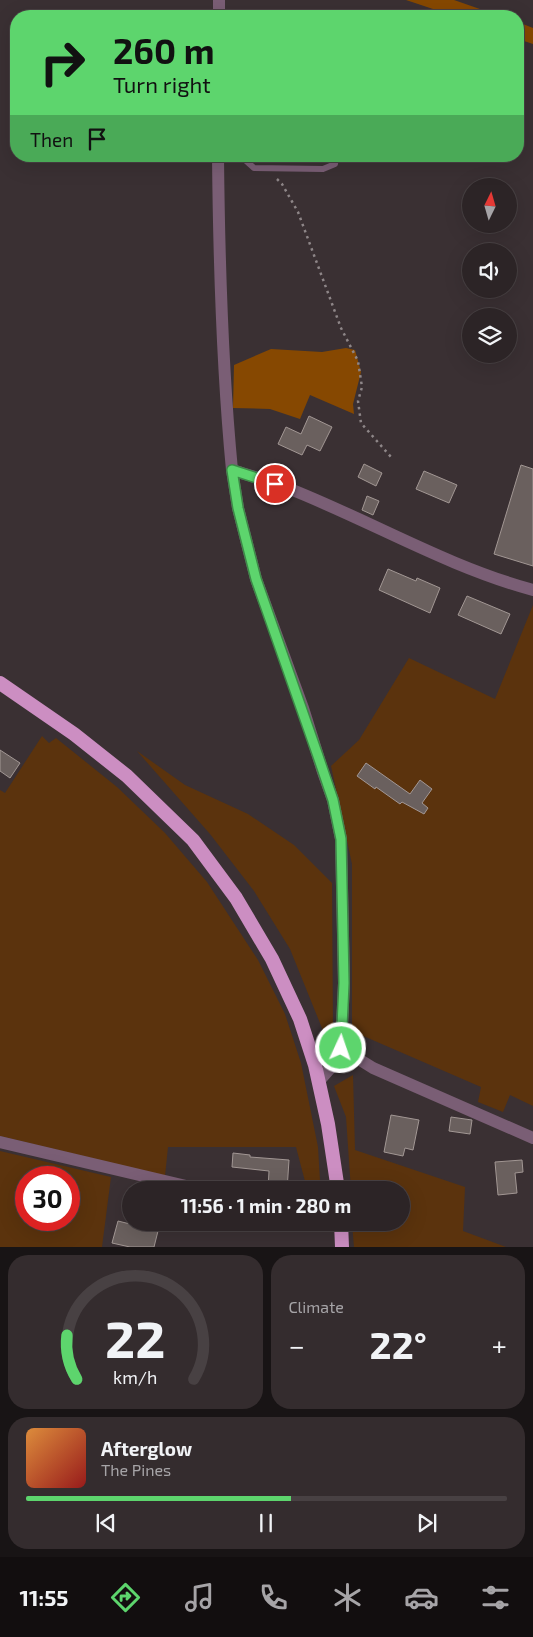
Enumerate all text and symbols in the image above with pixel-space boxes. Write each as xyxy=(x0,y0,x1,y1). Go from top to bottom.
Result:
text: 260 m xyxy=(113,29,214,71)
icon: right xyxy=(30,30,95,95)
text: Turn right xyxy=(113,71,211,97)
icon: arrive xyxy=(83,125,111,153)
text: Then xyxy=(30,128,73,151)
north arrow xyxy=(462,178,518,232)
map controls xyxy=(462,178,517,363)
button: sound xyxy=(462,243,517,298)
button: layers xyxy=(462,308,517,363)
pin xyxy=(254,463,296,505)
icon: arrive xyxy=(261,470,289,498)
position arrow xyxy=(314,1021,366,1073)
speed limit sign: 30 xyxy=(15,1166,80,1231)
text: 11:56 · 1 min · 280 m xyxy=(181,1194,351,1217)
text: Climate xyxy=(289,1297,344,1316)
text: 22 xyxy=(105,1306,165,1368)
text: 22° xyxy=(370,1321,427,1367)
text: − xyxy=(289,1328,305,1362)
text: + xyxy=(492,1328,507,1362)
text: km/h xyxy=(113,1366,157,1388)
text: Afterglow xyxy=(101,1437,192,1460)
text: The Pines xyxy=(101,1460,171,1479)
icon: previous xyxy=(92,1509,120,1537)
icon: pause xyxy=(252,1509,280,1537)
icon: next xyxy=(413,1509,441,1537)
icon: directions xyxy=(108,1580,143,1615)
icon: music xyxy=(182,1580,217,1615)
icon: phone xyxy=(256,1580,291,1615)
icon: climate xyxy=(330,1580,365,1615)
icon: car xyxy=(404,1580,439,1615)
icon: filters xyxy=(478,1580,513,1615)
text: 11:55 xyxy=(20,1584,69,1610)

